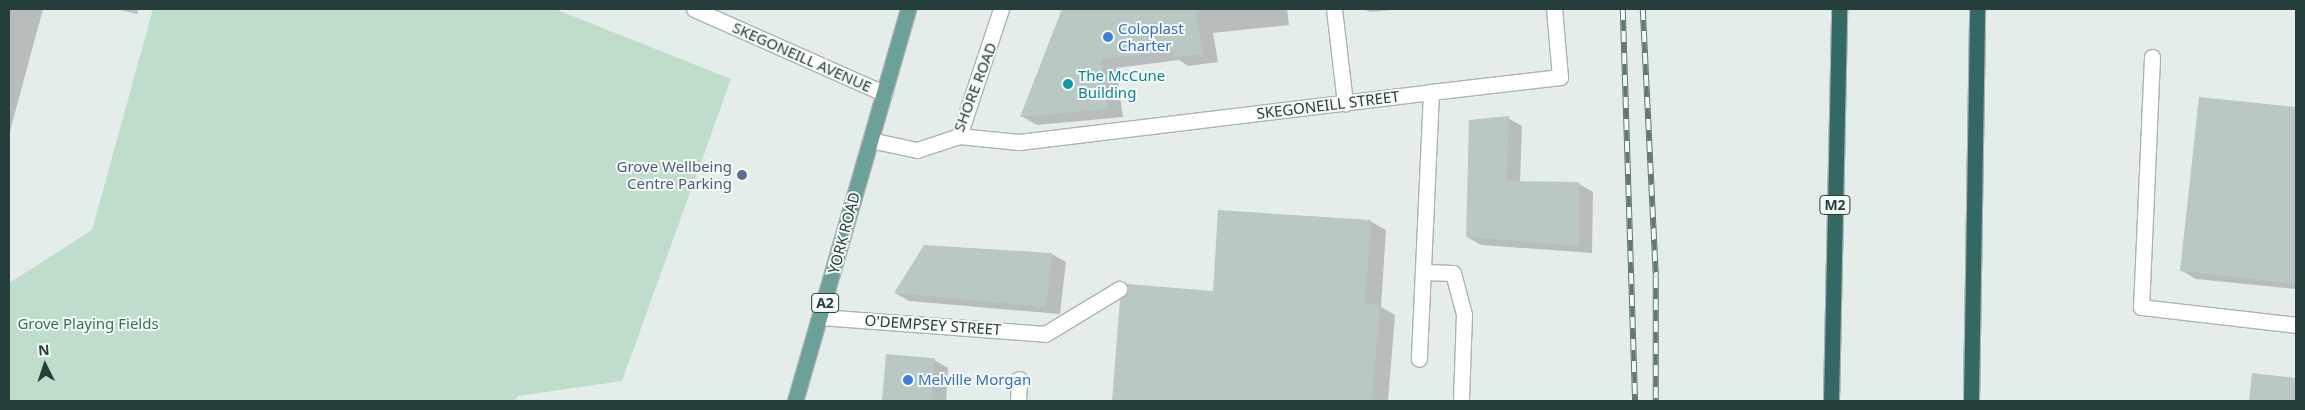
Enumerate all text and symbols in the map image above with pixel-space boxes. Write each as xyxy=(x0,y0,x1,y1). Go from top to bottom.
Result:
street label: SKEGONEILL AVENUE xyxy=(730,18,874,96)
place label: Coloplast Charter xyxy=(1118,19,1184,54)
marker: Coloplast Charter xyxy=(1102,31,1114,43)
street label: SHORE ROAD xyxy=(950,40,1000,134)
place label: The McCune Building xyxy=(1078,66,1165,101)
marker: The McCune Building xyxy=(1062,78,1074,90)
street label: SKEGONEILL STREET xyxy=(1256,87,1400,123)
place label: Grove Wellbeing Centre Parking xyxy=(617,157,732,192)
marker: Grove Wellbeing Centre Parking xyxy=(736,169,748,181)
street label: YORK ROAD xyxy=(824,190,864,276)
road number: M2 xyxy=(1819,194,1851,216)
road number: A2 xyxy=(810,292,840,314)
street label: O'DEMPSEY STREET xyxy=(864,311,1002,339)
park label: Grove Playing Fields xyxy=(17,315,159,333)
north arrow xyxy=(20,340,70,390)
text: N xyxy=(38,340,50,359)
place label: Melville Morgan xyxy=(918,371,1031,389)
marker: Melville Morgan xyxy=(902,374,914,386)

